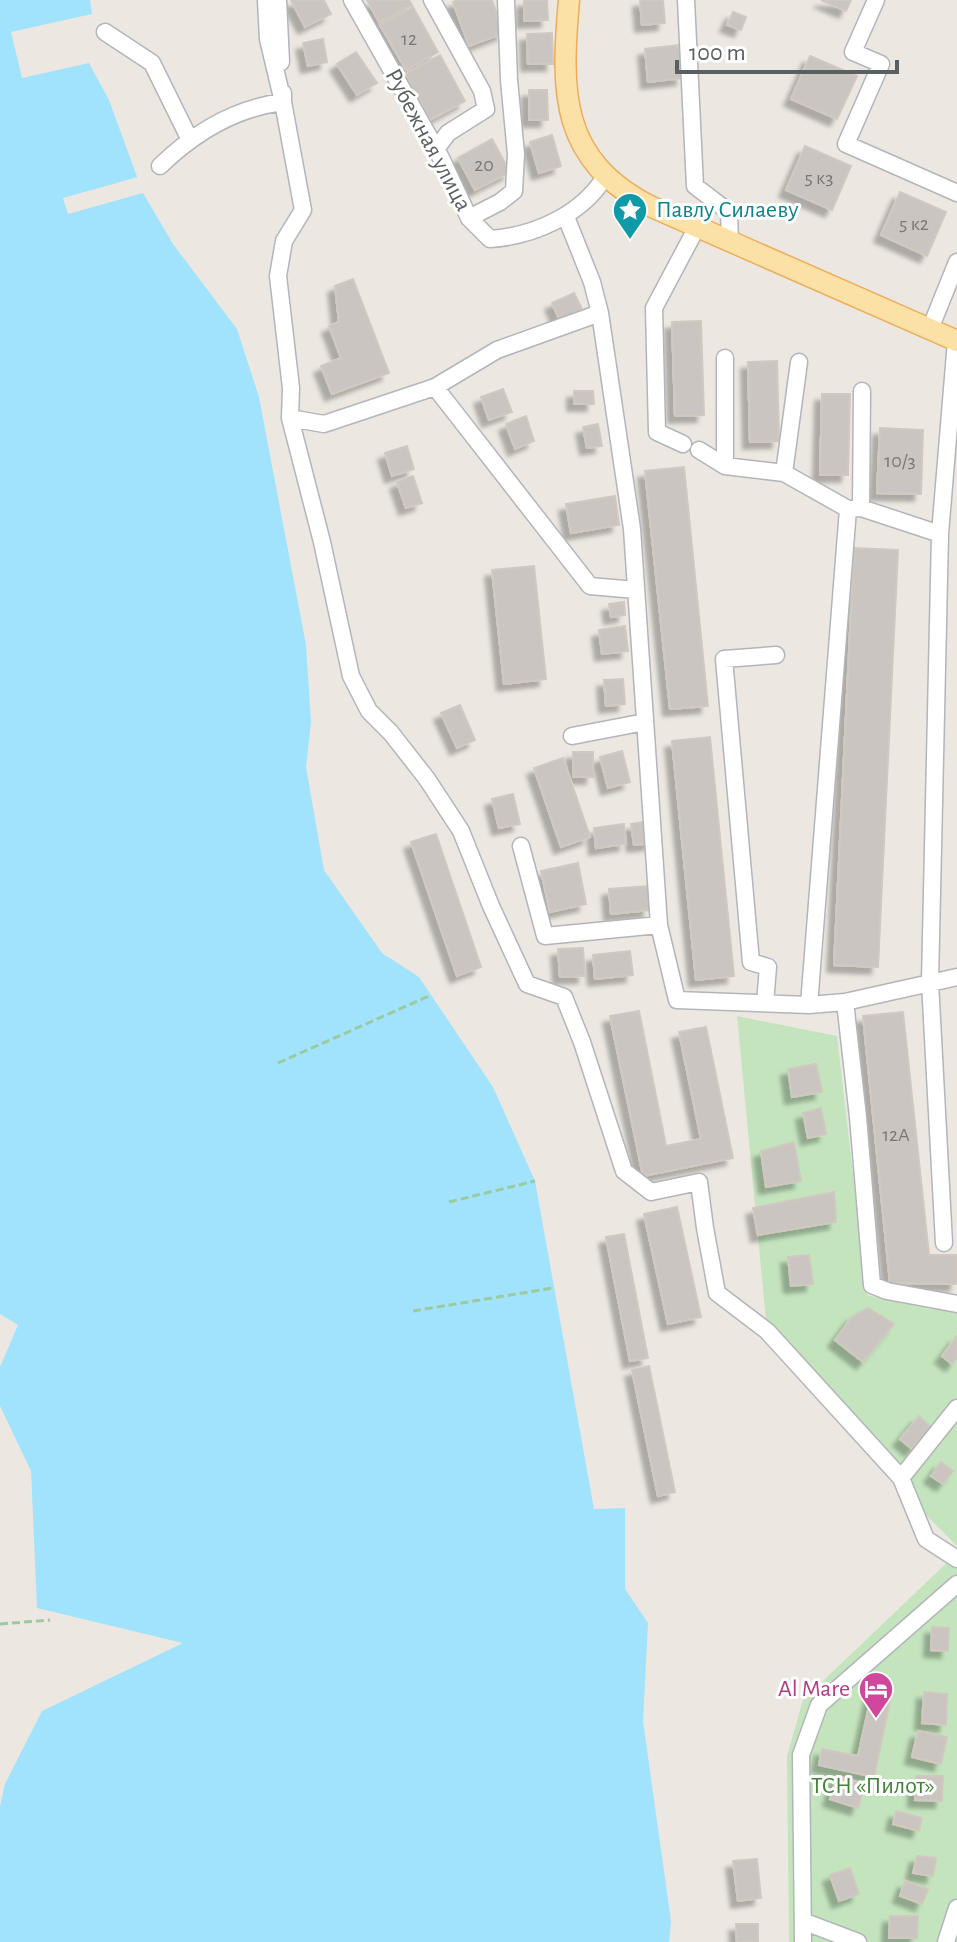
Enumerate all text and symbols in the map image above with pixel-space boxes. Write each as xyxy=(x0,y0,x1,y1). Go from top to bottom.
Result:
scale bar xyxy=(677,24,897,74)
house number: 12 xyxy=(401,29,417,49)
text: 100 m xyxy=(689,41,746,65)
street label: Рубежная улица xyxy=(380,65,476,215)
house number: 20 xyxy=(474,155,494,175)
house number: 5 к3 xyxy=(804,168,834,188)
place icon: Павлу Силаеву xyxy=(611,191,649,241)
place label: Павлу Силаеву xyxy=(656,198,799,222)
house number: 5 к2 xyxy=(899,214,929,234)
house number: 10/3 xyxy=(884,451,916,471)
house number: 12А xyxy=(882,1125,910,1145)
hotel icon: Al Mare xyxy=(857,1670,895,1720)
place label: Al Mare xyxy=(778,1677,850,1701)
park label: ТСН «Пилот» xyxy=(811,1774,935,1798)

